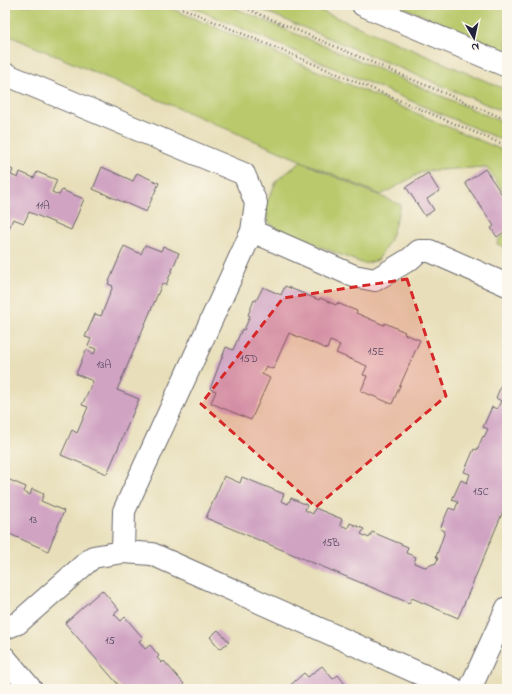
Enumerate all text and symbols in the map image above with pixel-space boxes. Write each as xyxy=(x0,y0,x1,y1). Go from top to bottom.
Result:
north arrow xyxy=(454,18,494,58)
text: N xyxy=(470,38,480,55)
house number: 11A xyxy=(36,198,50,214)
house number: 15E xyxy=(368,344,385,360)
house number: 15D xyxy=(240,351,258,367)
house number: 13A xyxy=(97,357,112,373)
house number: 15C xyxy=(473,484,489,500)
house number: 13 xyxy=(29,512,37,528)
house number: 15B xyxy=(322,535,340,551)
house number: 15 xyxy=(105,633,115,649)

